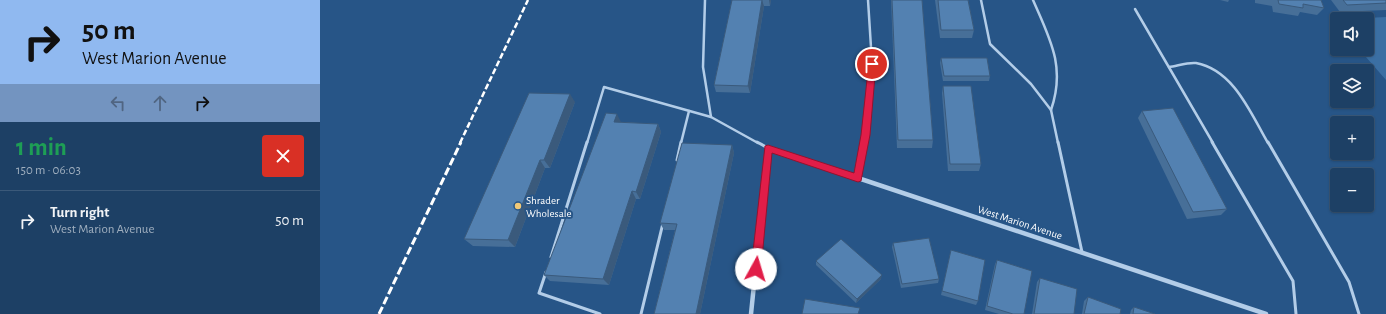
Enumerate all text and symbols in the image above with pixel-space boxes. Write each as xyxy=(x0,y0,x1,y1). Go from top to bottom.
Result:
map controls xyxy=(1330,12,1374,212)
button: sound xyxy=(1330,12,1374,56)
icon: right xyxy=(16,16,68,68)
text: 50 m xyxy=(82,17,136,45)
pin xyxy=(855,47,889,81)
text: West Marion Avenue xyxy=(82,50,227,68)
icon: arrive xyxy=(861,53,883,75)
button: layers xyxy=(1330,64,1374,108)
icon: left xyxy=(107,92,129,114)
icon: ahead xyxy=(149,92,171,114)
icon: right xyxy=(191,92,213,114)
button: + xyxy=(1330,116,1374,160)
button: close xyxy=(262,135,304,177)
text: 1 min xyxy=(16,136,67,160)
text: 150 m · 06:03 xyxy=(16,164,81,177)
button: − xyxy=(1330,168,1374,212)
place label: Shrader Wholesale xyxy=(526,195,572,219)
marker: Shrader Wholesale xyxy=(513,201,523,211)
street label: West Marion Avenue xyxy=(976,204,1064,241)
text: Turn right xyxy=(50,205,109,220)
icon: right xyxy=(16,210,38,232)
text: 50 m xyxy=(275,213,304,228)
text: West Marion Avenue xyxy=(50,223,154,236)
position arrow xyxy=(735,248,777,290)

